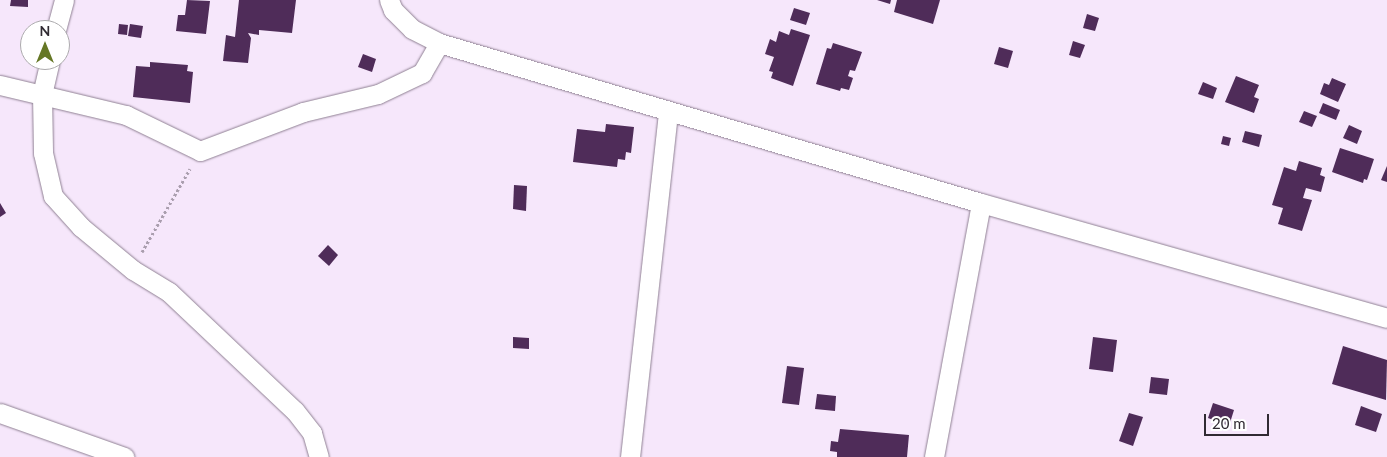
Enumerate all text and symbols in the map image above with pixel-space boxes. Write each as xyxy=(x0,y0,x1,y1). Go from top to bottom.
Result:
north arrow xyxy=(20,20,70,70)
text: N xyxy=(40,22,50,39)
scale bar xyxy=(1207,404,1272,436)
text: 20 m xyxy=(1212,414,1246,432)

